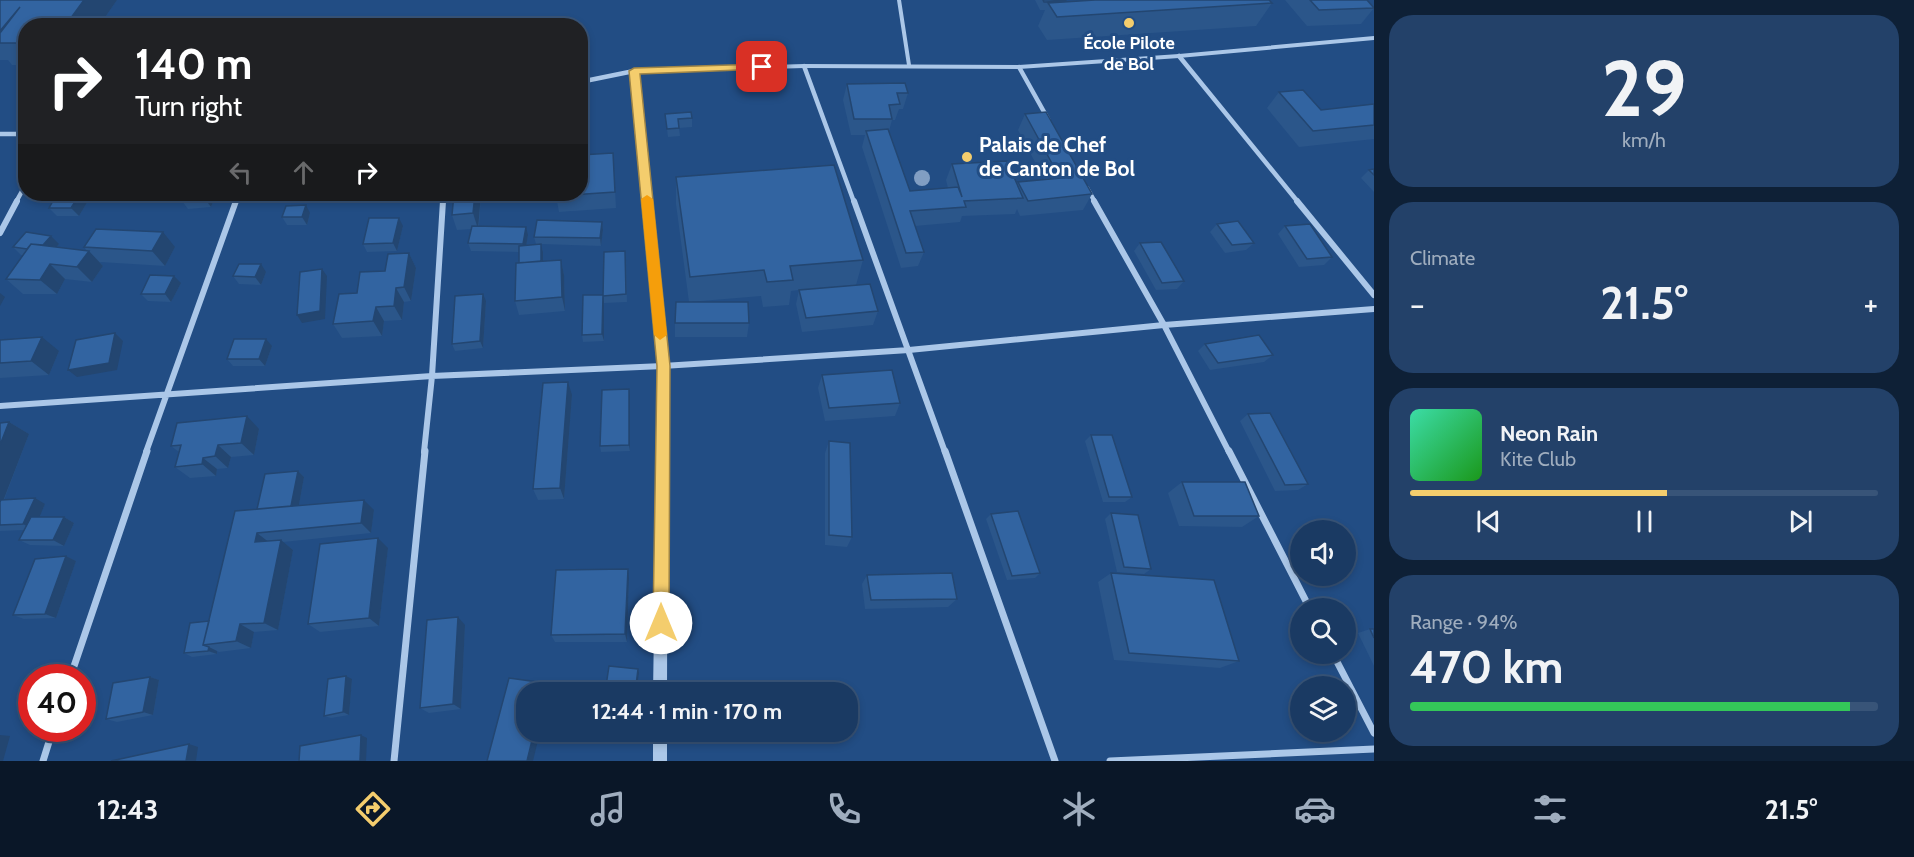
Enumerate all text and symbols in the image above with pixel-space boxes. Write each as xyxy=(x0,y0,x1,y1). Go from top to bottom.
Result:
marker: École Pilote de Bol xyxy=(1122,16,1136,30)
place label: École Pilote de Bol xyxy=(1083,32,1175,75)
text: 140 m xyxy=(135,38,252,90)
pin xyxy=(736,41,787,92)
text: 29 xyxy=(1601,41,1687,136)
icon: right xyxy=(36,42,114,120)
icon: arrive xyxy=(745,50,778,83)
text: Turn right xyxy=(135,90,242,123)
text: km/h xyxy=(1622,128,1666,152)
place label: Palais de Chef de Canton de Bol xyxy=(979,132,1135,181)
marker: Palais de Chef de Canton de Bol xyxy=(960,150,974,164)
icon: left xyxy=(224,156,257,189)
icon: ahead xyxy=(287,156,320,189)
icon: right xyxy=(350,156,383,189)
text: Climate xyxy=(1410,246,1475,270)
text: 21.5° xyxy=(1600,276,1688,330)
text: − xyxy=(1410,284,1425,324)
text: + xyxy=(1863,284,1878,324)
text: Neon Rain xyxy=(1500,420,1598,447)
text: Kite Club xyxy=(1500,447,1576,471)
icon: previous xyxy=(1472,505,1505,538)
icon: pause xyxy=(1628,505,1661,538)
icon: next xyxy=(1784,505,1817,538)
map controls xyxy=(1290,520,1356,742)
button: sound xyxy=(1290,520,1356,586)
position arrow xyxy=(629,591,693,655)
button: search xyxy=(1290,598,1356,664)
text: Range · 94% xyxy=(1410,610,1518,634)
text: 470 km xyxy=(1410,640,1563,694)
speed limit sign: 40 xyxy=(18,664,96,742)
button: layers xyxy=(1290,676,1356,742)
text: 12:44 · 1 min · 170 m xyxy=(592,698,782,725)
icon: directions xyxy=(352,788,394,830)
icon: music xyxy=(587,788,629,830)
icon: phone xyxy=(823,788,865,830)
icon: climate xyxy=(1058,788,1100,830)
icon: car xyxy=(1294,788,1336,830)
icon: filters xyxy=(1529,788,1571,830)
text: 12:43 xyxy=(97,793,158,826)
text: 21.5° xyxy=(1765,793,1817,826)

